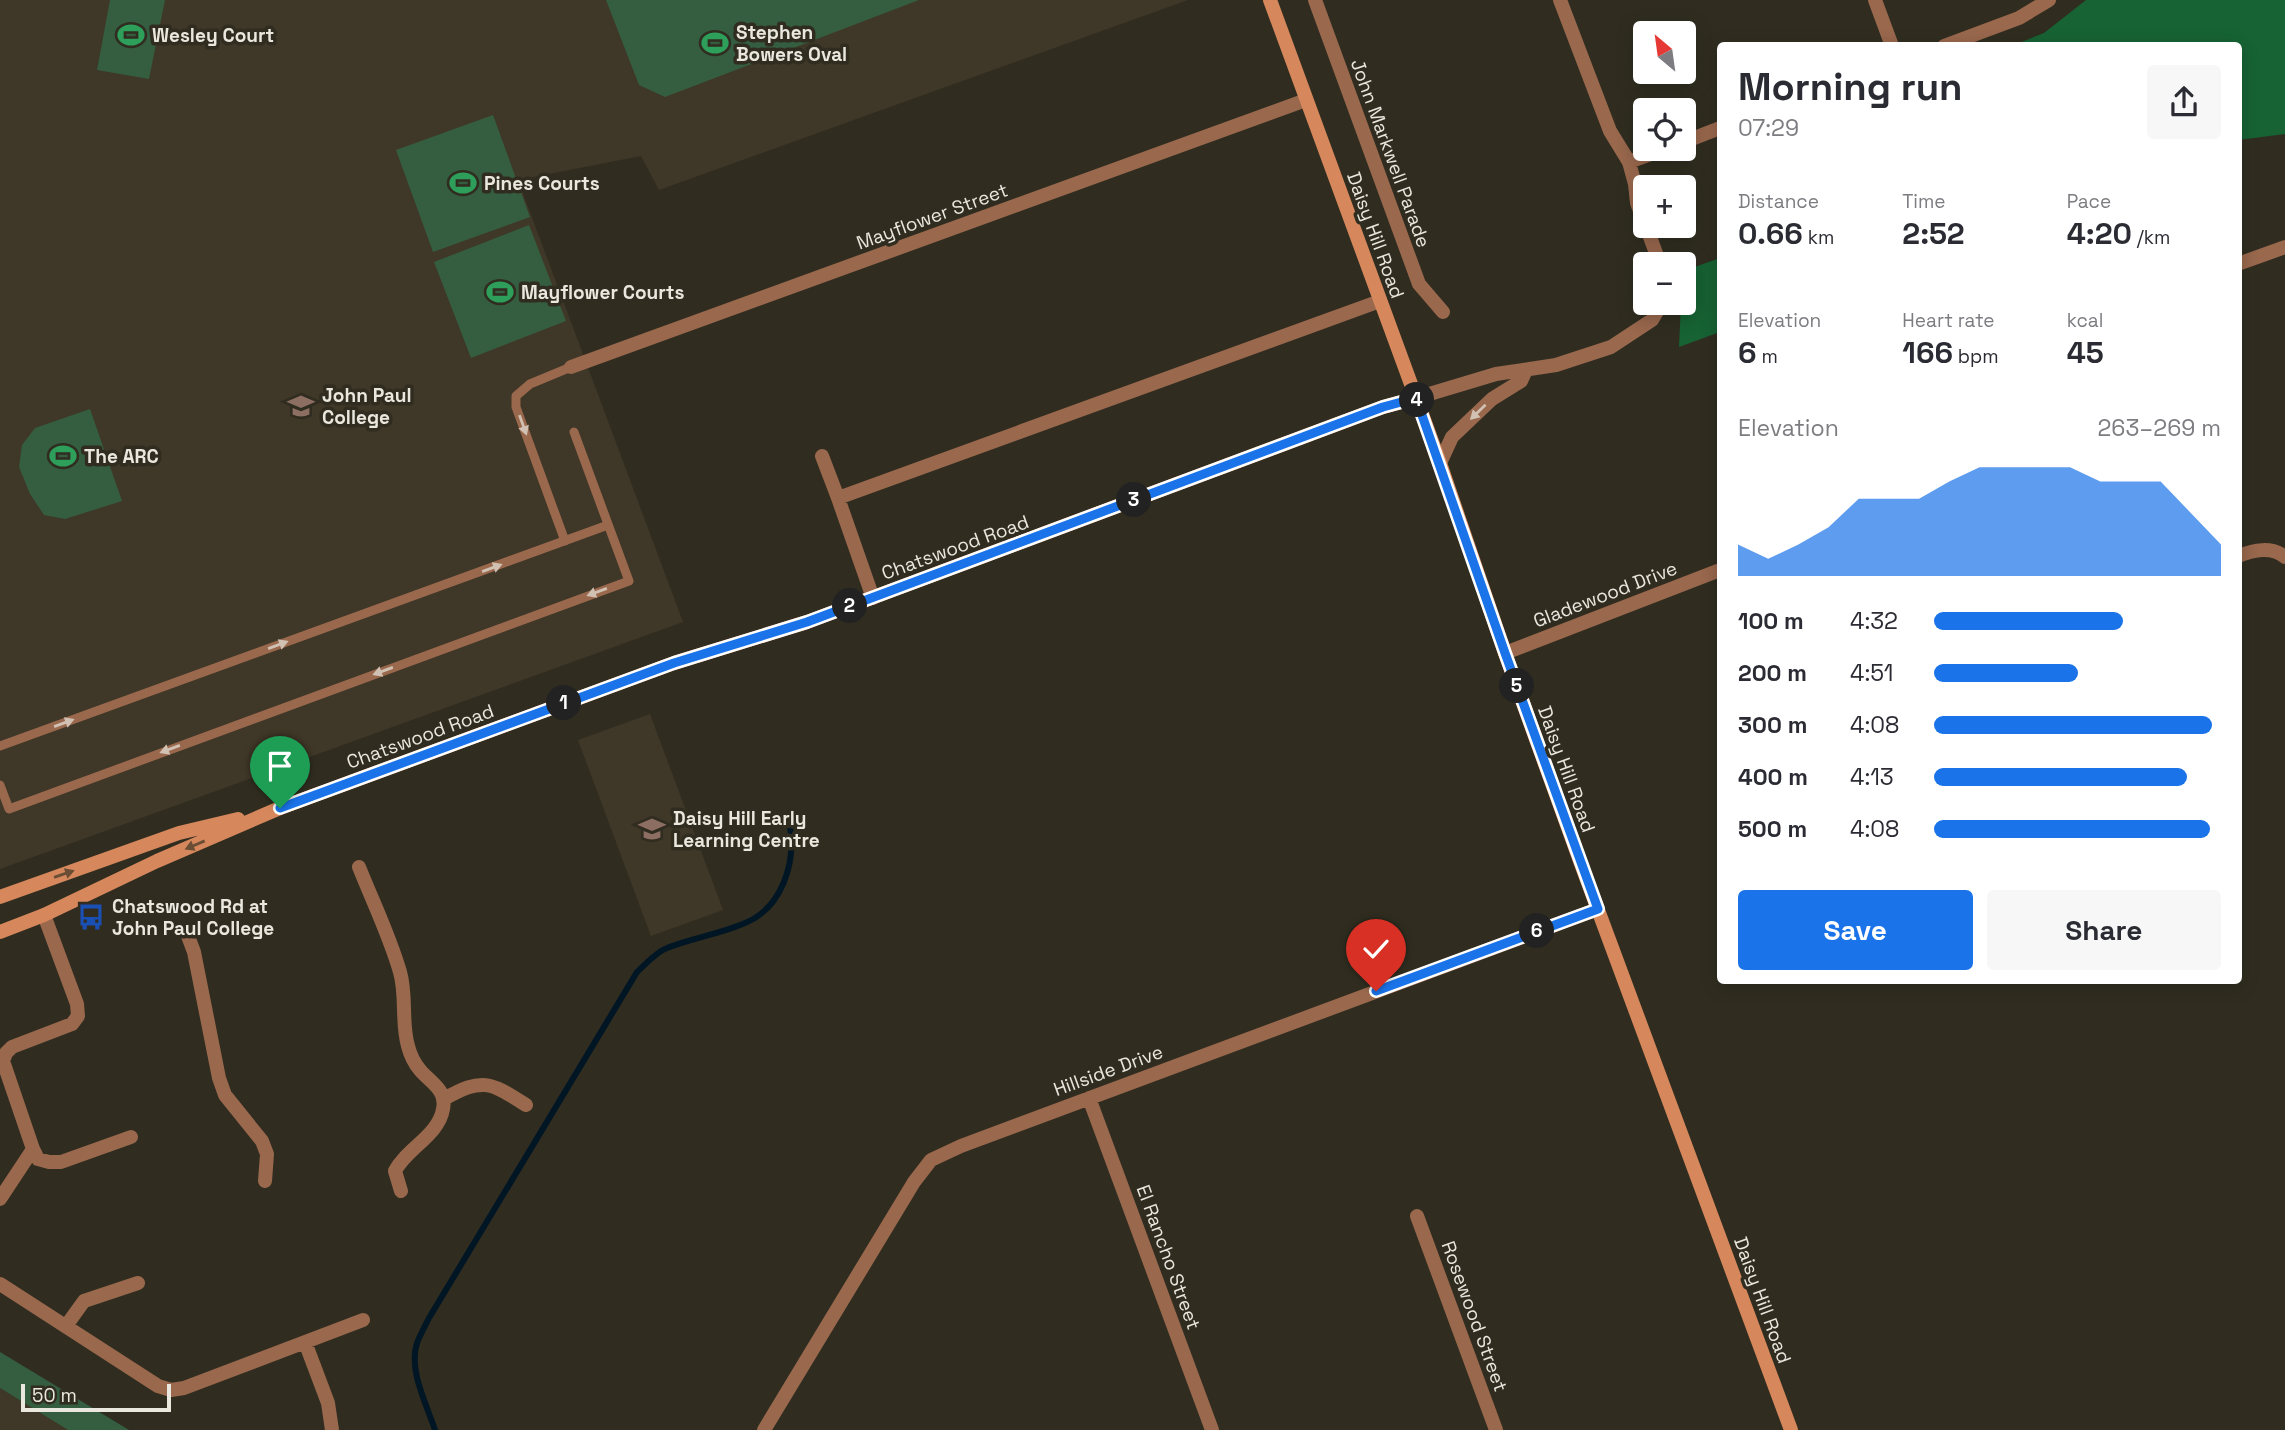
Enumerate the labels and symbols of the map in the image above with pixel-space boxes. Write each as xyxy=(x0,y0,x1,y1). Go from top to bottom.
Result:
sports icon: Wesley Court xyxy=(116,20,146,50)
place label: Stephen Bowers Oval xyxy=(736,20,847,67)
north arrow xyxy=(1633,21,1696,84)
place label: Wesley Court xyxy=(152,23,274,48)
sports icon: Stephen Bowers Oval xyxy=(700,28,730,58)
street label: John Markwell Parade xyxy=(1345,55,1436,251)
sports icon: Pines Courts xyxy=(448,168,478,198)
street label: Daisy Hill Road xyxy=(1341,169,1410,302)
place label: Pines Courts xyxy=(484,171,600,196)
street label: Mayflower Street xyxy=(853,177,1011,255)
sports icon: Mayflower Courts xyxy=(485,277,515,307)
place label: Mayflower Courts xyxy=(521,280,685,305)
pin: 4 xyxy=(1400,382,1434,418)
place label: John Paul College xyxy=(322,383,412,430)
school or university icon: John Paul College xyxy=(286,391,316,421)
one-way arrow xyxy=(1470,404,1487,421)
one-way arrow xyxy=(518,415,529,436)
sports icon: The ARC xyxy=(48,441,78,471)
place label: The ARC xyxy=(84,444,159,469)
pin: 3 xyxy=(1116,482,1152,518)
street label: Chatswood Road xyxy=(878,509,1032,586)
street label: Gladewood Drive xyxy=(1530,556,1681,633)
one-way arrow xyxy=(481,562,502,573)
one-way arrow xyxy=(587,587,608,598)
pin: 2 xyxy=(832,588,868,624)
one-way arrow xyxy=(267,639,288,650)
one-way arrow xyxy=(373,666,394,677)
pin: 5 xyxy=(1500,668,1534,704)
pin: 1 xyxy=(546,686,582,720)
street label: Chatswood Road xyxy=(343,698,497,775)
street label: Daisy Hill Road xyxy=(1532,703,1601,836)
one-way arrow xyxy=(54,717,75,728)
pin xyxy=(250,736,310,808)
one-way arrow xyxy=(159,744,180,755)
place label: Daisy Hill Early Learning Centre xyxy=(673,806,820,853)
school or university icon: Daisy Hill Early Learning Centre xyxy=(637,814,667,844)
one-way arrow xyxy=(185,839,205,851)
one-way arrow xyxy=(54,868,75,879)
place label: Chatswood Rd at John Paul College xyxy=(112,894,274,941)
bus stop icon: Chatswood Rd at John Paul College xyxy=(76,902,106,932)
pin: 6 xyxy=(1520,914,1554,948)
pin xyxy=(1346,919,1406,991)
street label: Hillside Drive xyxy=(1050,1039,1166,1102)
street label: El Rancho Street xyxy=(1131,1181,1206,1333)
street label: Daisy Hill Road xyxy=(1728,1234,1797,1367)
street label: Rosewood Street xyxy=(1436,1237,1513,1395)
scale bar xyxy=(21,1381,172,1413)

